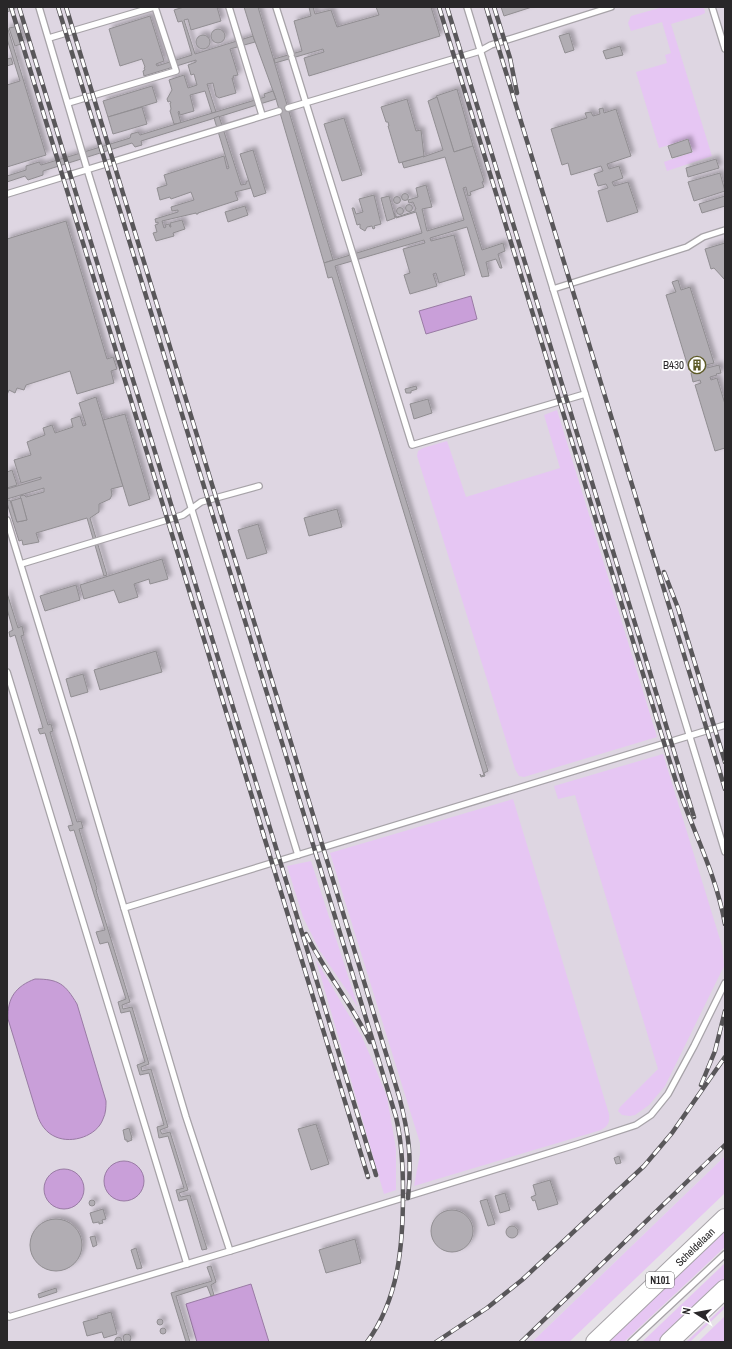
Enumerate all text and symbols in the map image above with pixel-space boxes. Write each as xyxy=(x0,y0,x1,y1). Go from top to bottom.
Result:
building icon: B430 xyxy=(687,355,707,375)
place label: B430 xyxy=(663,358,684,372)
street label: Scheldelaan xyxy=(672,1225,718,1269)
road number: N101 xyxy=(646,1272,674,1288)
north arrow xyxy=(676,1293,716,1333)
text: N xyxy=(679,1307,694,1316)

